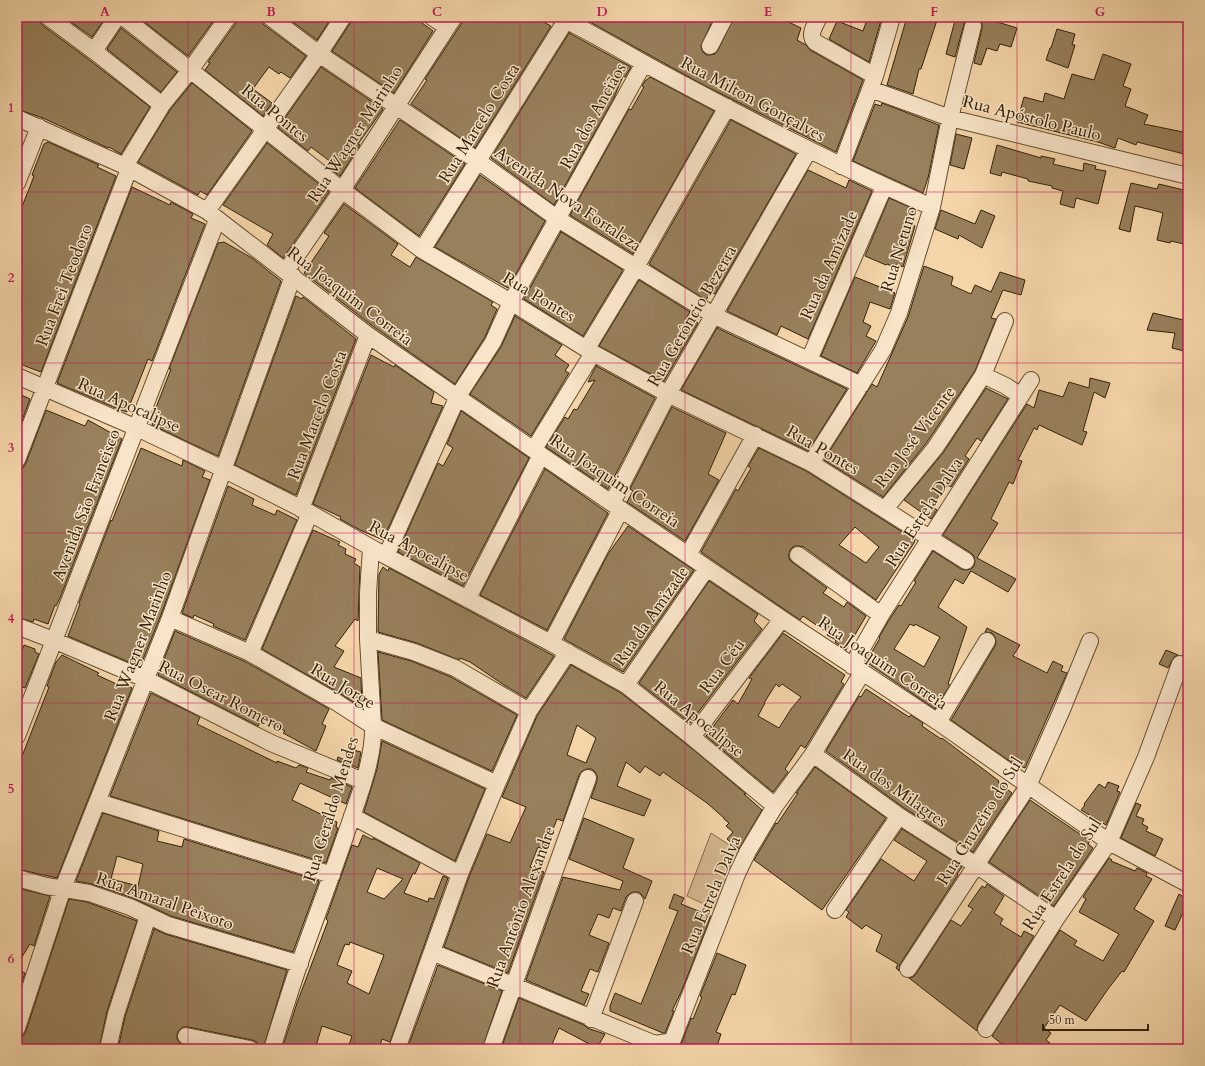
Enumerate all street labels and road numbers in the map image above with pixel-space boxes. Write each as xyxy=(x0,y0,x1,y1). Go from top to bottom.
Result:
street label: Rua Milton Gonçalves xyxy=(677,51,830,147)
street label: Rua Marcelo Costa xyxy=(433,58,525,187)
street label: Rua dos Anciãos xyxy=(554,59,632,173)
street label: Rua Wagner Marinho xyxy=(302,61,408,207)
street label: Rua Pontes xyxy=(236,79,314,148)
street label: Rua Apóstolo Paulo xyxy=(960,90,1104,146)
street label: Avenida Nova Fortaleza xyxy=(490,141,647,257)
street label: Rua Netuno xyxy=(875,203,923,295)
street label: Rua da Amizade xyxy=(795,207,863,323)
street label: Rua Frei Teodoro xyxy=(30,221,98,349)
street label: Rua Gerôncio Bezerra xyxy=(642,240,742,391)
street label: Rua Joaquim Correia xyxy=(282,241,418,351)
street label: Rua Pontes xyxy=(498,266,580,328)
street label: Rua Marcelo Costa xyxy=(282,346,352,483)
street label: Rua Apocalipse xyxy=(74,372,184,438)
street label: Rua José Vicente xyxy=(869,382,961,492)
street label: Rua Pontes xyxy=(782,420,864,480)
street label: Avenida São Francisco xyxy=(46,425,126,585)
street label: Rua Joaquim Correia xyxy=(546,429,685,533)
street label: Rua Estrela Dalva xyxy=(880,452,968,571)
street label: Rua Apocalipse xyxy=(365,515,473,587)
street label: Rua da Amizade xyxy=(608,562,694,670)
street label: Rua Wagner Marinho xyxy=(99,567,177,725)
street label: Rua Joaquim Correia xyxy=(814,611,953,715)
street label: Rua Céu xyxy=(694,634,750,698)
street label: Rua Oscar Romero xyxy=(154,654,288,738)
street label: Rua Jorge xyxy=(306,658,380,714)
street label: Rua Apocalipse xyxy=(649,675,749,763)
street label: Rua Geraldo Mendes xyxy=(298,733,364,884)
street label: Rua dos Milagres xyxy=(838,743,952,833)
street label: Rua Cruzeiro do Sul xyxy=(931,752,1029,889)
street label: Rua Estrela do Sul xyxy=(1017,813,1107,935)
street label: Rua Antônio Alexandre xyxy=(481,823,561,991)
street label: Rua Estrela Dalva xyxy=(676,832,746,958)
street label: Rua Amaral Peixoto xyxy=(93,867,237,935)

